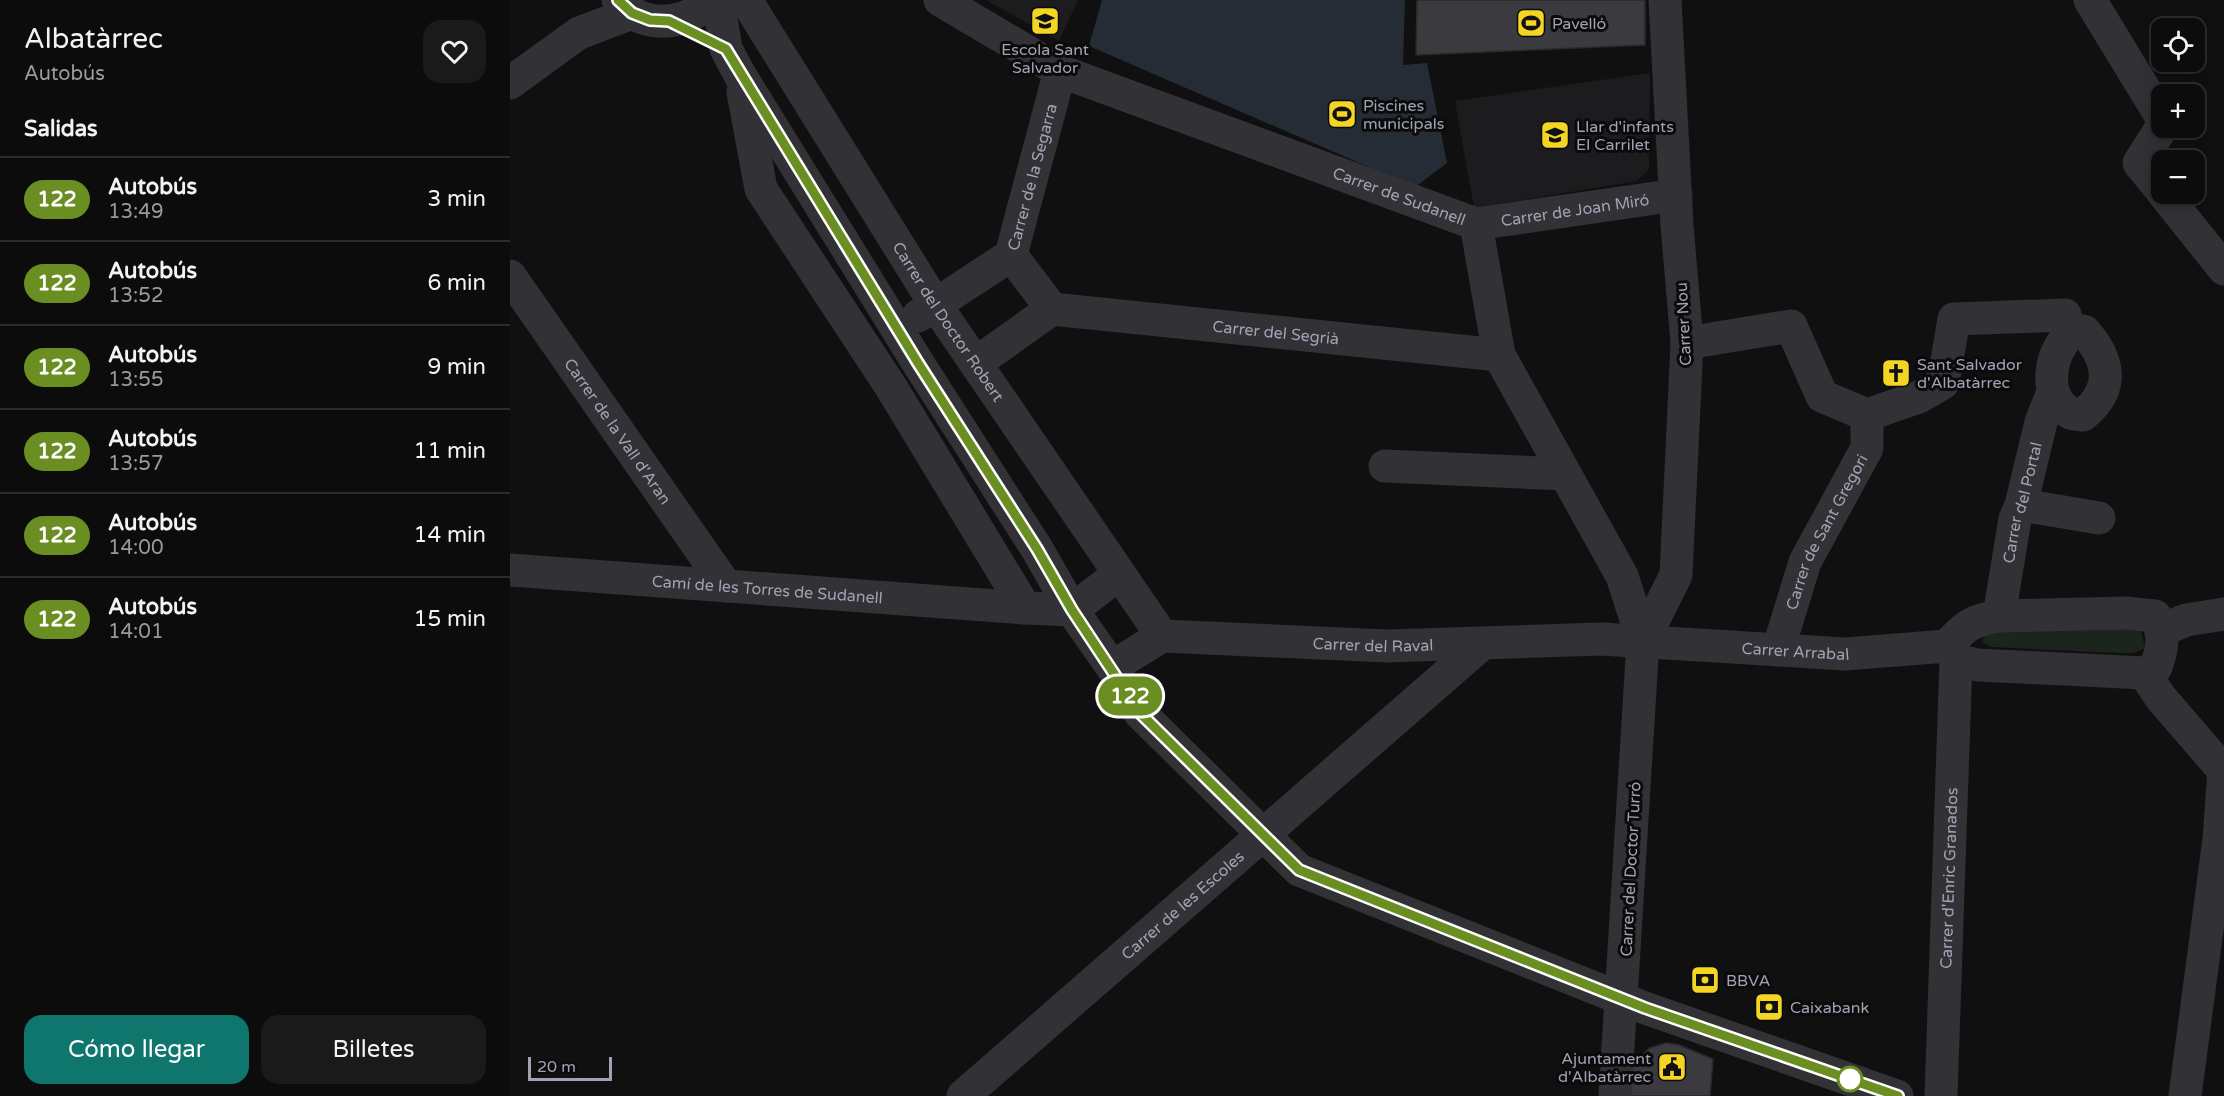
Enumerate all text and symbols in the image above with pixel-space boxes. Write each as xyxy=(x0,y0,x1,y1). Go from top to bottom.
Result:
school or university icon: Escola Sant Salvador xyxy=(1029,5,1061,37)
sports icon: Pavelló xyxy=(1515,7,1547,39)
place label: Pavelló xyxy=(1552,14,1606,34)
map controls xyxy=(2151,18,2205,204)
button: locate xyxy=(2151,18,2205,72)
button: heart xyxy=(423,20,486,83)
text: Albatàrrec xyxy=(24,22,163,56)
place label: Escola Sant Salvador xyxy=(1001,40,1089,78)
text: Autobús xyxy=(24,62,105,86)
button: + xyxy=(2151,84,2205,138)
place label: Piscines municipals xyxy=(1363,96,1444,134)
sports icon: Piscines municipals xyxy=(1326,98,1358,130)
street label: Carrer de la Segarra xyxy=(1004,102,1062,253)
text: Salidas xyxy=(24,116,98,142)
place label: Llar d'infants El Carrilet xyxy=(1576,117,1674,155)
school or university icon: Llar d'infants El Carrilet xyxy=(1539,119,1571,151)
button: − xyxy=(2151,150,2205,204)
street label: Carrer de Sudanell xyxy=(1330,163,1468,230)
text: Autobús xyxy=(108,174,197,200)
text: 3 min xyxy=(427,186,486,212)
text: 122 xyxy=(37,187,77,212)
street label: Carrer de Joan Miró xyxy=(1499,190,1651,231)
text: 13:49 xyxy=(108,200,163,224)
street label: Carrer del Doctor Robert xyxy=(888,238,1008,406)
text: Autobús xyxy=(108,258,197,284)
text: 6 min xyxy=(427,270,486,296)
text: 122 xyxy=(37,271,77,296)
street label: Carrer Nou xyxy=(1672,282,1696,366)
text: 13:52 xyxy=(108,284,163,308)
street label: Carrer del Segrià xyxy=(1212,317,1340,349)
text: Autobús xyxy=(108,342,197,368)
text: 9 min xyxy=(427,354,486,380)
text: 122 xyxy=(37,355,77,380)
street label: Carrer de la Vall d'Aran xyxy=(559,355,675,509)
place label: Sant Salvador d'Albatàrrec xyxy=(1917,355,2023,393)
church icon: Sant Salvador d'Albatàrrec xyxy=(1880,357,1912,389)
text: 13:55 xyxy=(108,368,163,392)
text: Autobús xyxy=(108,426,197,452)
text: 11 min xyxy=(414,438,486,464)
text: 122 xyxy=(37,439,77,464)
street label: Carrer del Portal xyxy=(1999,440,2047,565)
street label: Carrer de Sant Gregori xyxy=(1782,451,1873,612)
text: 13:57 xyxy=(108,452,163,476)
text: Autobús xyxy=(108,510,197,536)
text: 14 min xyxy=(414,522,486,548)
text: 122 xyxy=(37,523,77,548)
text: 14:00 xyxy=(108,536,163,560)
street label: Camí de les Torres de Sudanell xyxy=(651,571,883,608)
text: Autobús xyxy=(108,594,197,620)
text: 15 min xyxy=(414,606,486,632)
text: 122 xyxy=(37,607,77,632)
text: 14:01 xyxy=(108,620,163,644)
street label: Carrer del Raval xyxy=(1312,634,1434,657)
street label: Carrer Arrabal xyxy=(1741,639,1850,665)
line badge: 122 xyxy=(1096,676,1164,716)
text: 122 xyxy=(1110,684,1150,709)
street label: Carrer del Doctor Turró xyxy=(1616,781,1646,957)
street label: Carrer d'Enric Granados xyxy=(1936,787,1963,969)
street label: Carrer de les Escoles xyxy=(1117,847,1249,965)
bank icon: BBVA xyxy=(1689,964,1721,996)
place label: BBVA xyxy=(1726,971,1770,991)
bank icon: Caixabank xyxy=(1753,991,1785,1023)
place label: Caixabank xyxy=(1790,998,1870,1018)
button: Cómo llegar xyxy=(24,1015,249,1084)
button: Billetes xyxy=(261,1015,486,1084)
place label: Ajuntament d'Albatàrrec xyxy=(1558,1049,1651,1087)
public building icon: Ajuntament d'Albatàrrec xyxy=(1656,1051,1688,1083)
scale bar xyxy=(528,1054,612,1082)
text: 20 m xyxy=(537,1057,576,1077)
unlabelled marker xyxy=(1837,1066,1863,1092)

